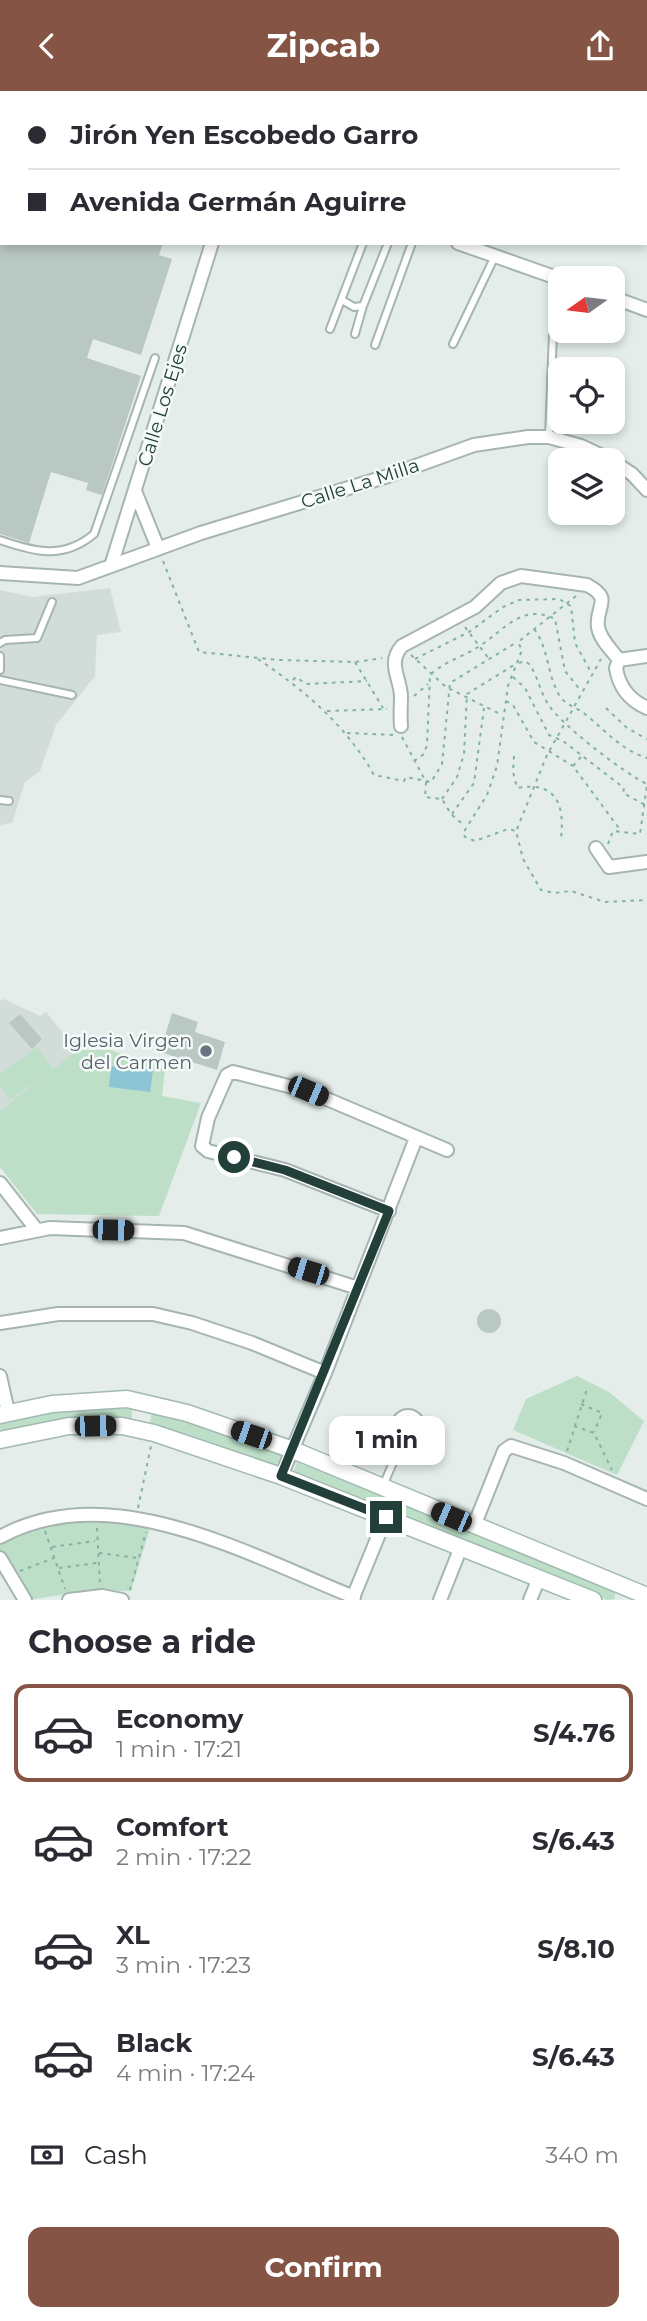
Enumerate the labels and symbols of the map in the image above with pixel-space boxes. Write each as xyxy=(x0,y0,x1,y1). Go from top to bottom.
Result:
north arrow xyxy=(548,266,625,343)
street label: Calle Los Ejes xyxy=(133,341,192,469)
street label: Calle La Milla xyxy=(298,453,422,513)
place label: Iglesia Virgen del Carmen xyxy=(63,1029,192,1074)
marker: Iglesia Virgen del Carmen xyxy=(198,1043,214,1059)
car xyxy=(285,1073,332,1109)
route start xyxy=(218,1141,250,1173)
car xyxy=(92,1219,135,1241)
car xyxy=(285,1255,332,1287)
car xyxy=(74,1415,117,1437)
callout: 1 min xyxy=(328,1415,444,1465)
car xyxy=(228,1418,275,1452)
car xyxy=(428,1499,475,1535)
route end xyxy=(370,1501,402,1533)

